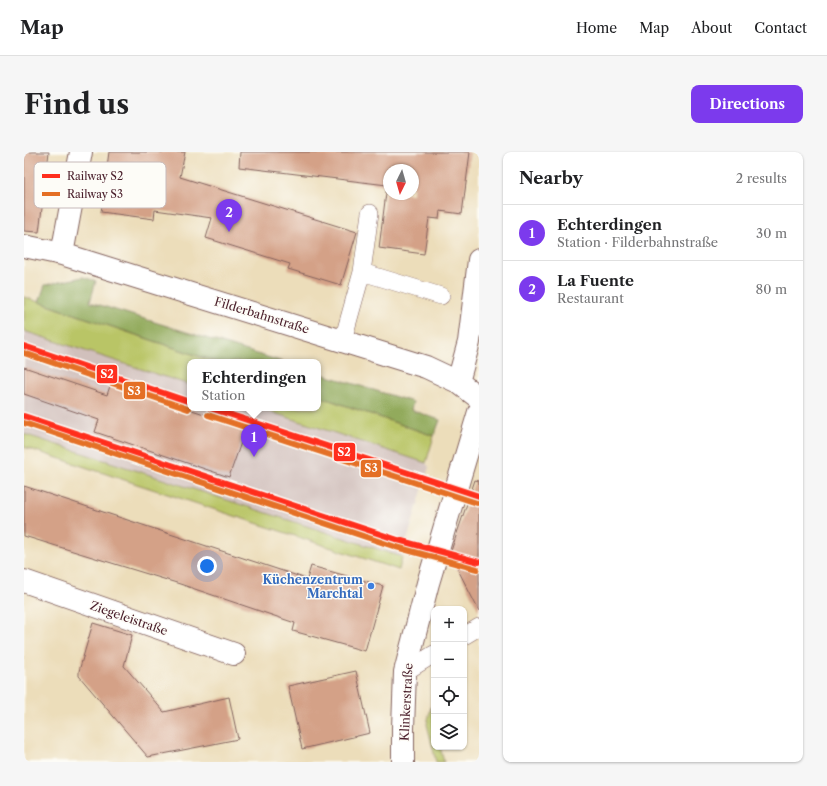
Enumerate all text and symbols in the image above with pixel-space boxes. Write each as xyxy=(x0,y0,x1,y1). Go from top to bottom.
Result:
text: Map xyxy=(20,16,64,39)
text: Home xyxy=(576,19,617,37)
text: Map xyxy=(639,19,669,37)
text: About xyxy=(691,19,732,37)
text: Contact xyxy=(754,19,807,37)
button: Directions xyxy=(691,85,803,123)
text: Find us xyxy=(24,87,129,121)
legend xyxy=(34,162,166,208)
north arrow xyxy=(383,164,419,200)
text: Nearby xyxy=(519,168,583,188)
text: Railway S2 xyxy=(67,169,123,183)
text: 2 results xyxy=(736,170,787,186)
text: Railway S3 xyxy=(67,187,123,201)
pin: 2 xyxy=(216,199,242,232)
text: Echterdingen xyxy=(557,215,662,234)
text: 1 xyxy=(529,225,535,241)
text: 30 m xyxy=(756,225,787,241)
text: Station · Filderbahnstraße xyxy=(557,234,718,250)
text: La Fuente xyxy=(557,271,634,290)
text: 2 xyxy=(528,281,536,297)
text: 80 m xyxy=(755,281,787,297)
text: Restaurant xyxy=(557,290,624,306)
street label: Filderbahnstraße xyxy=(213,293,312,337)
popup xyxy=(187,359,321,411)
line badge: S2 xyxy=(96,364,118,384)
text: S2 xyxy=(100,367,114,381)
text: Echterdingen xyxy=(202,368,306,387)
line badge: S3 xyxy=(123,381,146,400)
text: S3 xyxy=(127,384,141,398)
text: Station xyxy=(202,387,245,403)
pin: 1 xyxy=(241,424,267,457)
line badge: S2 xyxy=(333,442,356,462)
text: S2 xyxy=(337,445,351,459)
line badge: S3 xyxy=(360,459,382,478)
text: S3 xyxy=(364,461,378,475)
your location xyxy=(197,556,217,576)
place label: Küchenzentrum Marchtal xyxy=(263,572,363,601)
marker: Küchenzentrum Marchtal xyxy=(366,581,376,591)
street label: Ziegeleistraße xyxy=(88,598,170,638)
map controls xyxy=(431,606,467,750)
button: + xyxy=(431,606,467,642)
button: − xyxy=(431,642,467,678)
street label: Klinkerstraße xyxy=(396,662,416,741)
button: locate xyxy=(431,678,467,714)
button: layers xyxy=(431,714,467,750)

